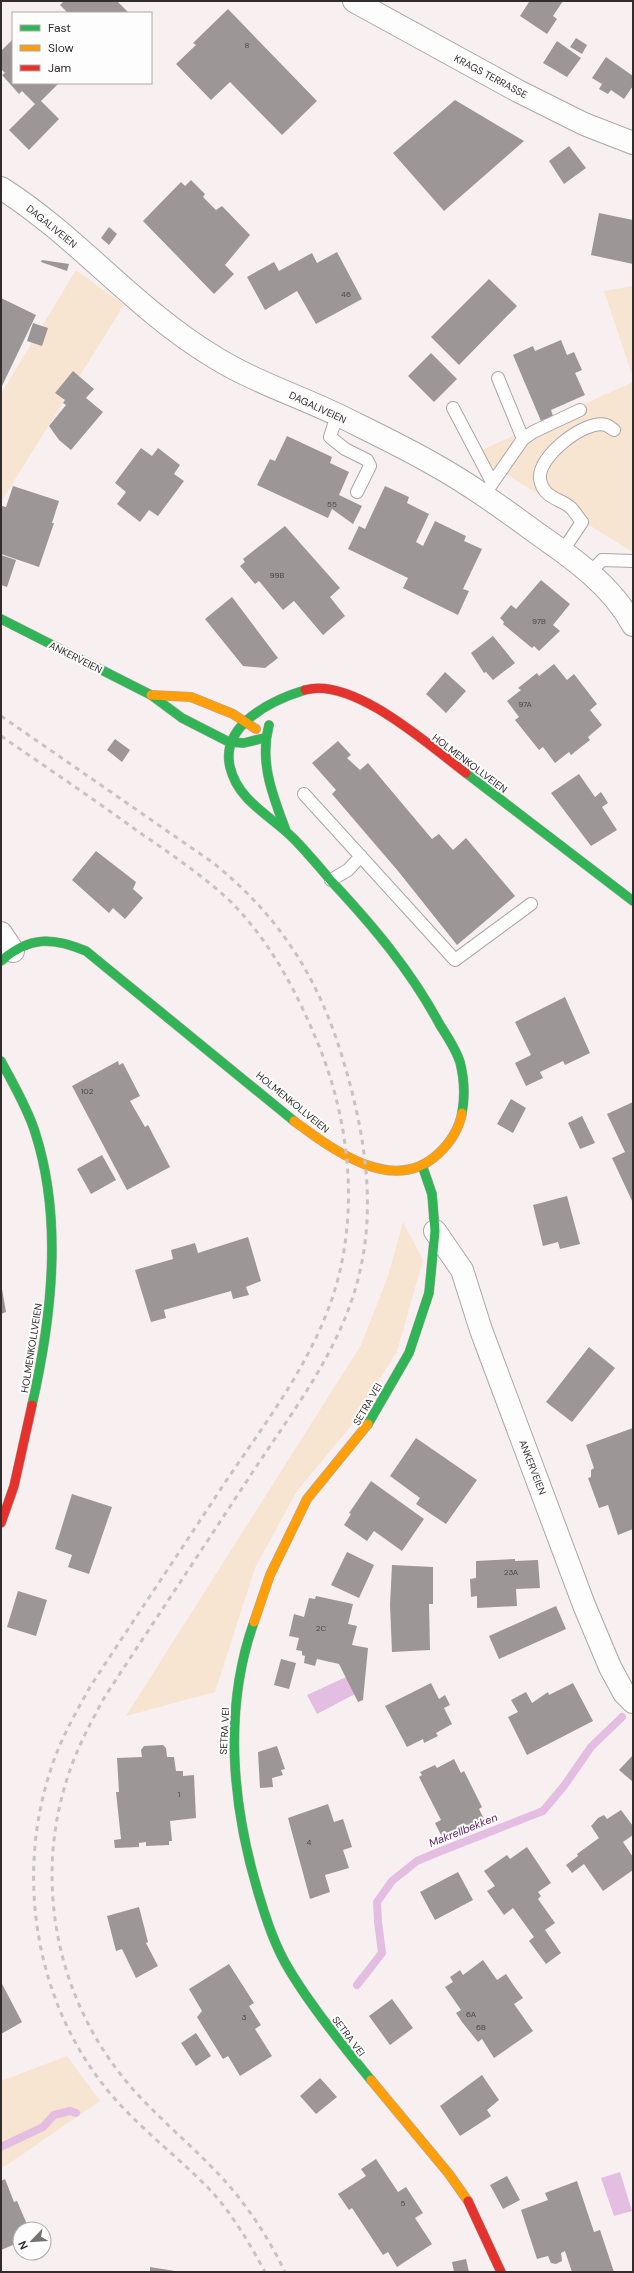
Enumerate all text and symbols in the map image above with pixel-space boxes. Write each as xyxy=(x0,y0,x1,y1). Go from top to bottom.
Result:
legend xyxy=(12,12,152,84)
text: Fast xyxy=(48,20,71,36)
text: Slow xyxy=(48,40,74,56)
house number: 8 xyxy=(245,40,250,50)
street label: KRAGS TERRASSE xyxy=(452,52,530,101)
text: Jam xyxy=(48,60,71,76)
street label: DAGALIVEIEN xyxy=(24,202,80,251)
house number: 46 xyxy=(341,289,351,299)
street label: DAGALIVEIEN xyxy=(287,389,349,426)
house number: 55 xyxy=(327,499,337,509)
house number: 99B xyxy=(270,570,285,580)
house number: 97B xyxy=(532,616,546,626)
street label: ANKERVEIEN xyxy=(47,639,105,676)
house number: 97A xyxy=(518,699,533,709)
street label: HOLMENKOLLVEIEN xyxy=(430,731,510,796)
street label: HOLMENKOLLVEIEN xyxy=(253,1069,332,1136)
house number: 102 xyxy=(81,1086,94,1096)
street label: HOLMENKOLLVEIEN xyxy=(18,1302,45,1394)
street label: SETRA VEI xyxy=(350,1381,385,1428)
street label: ANKERVEIEN xyxy=(516,1438,549,1497)
house number: 23A xyxy=(504,1567,519,1577)
house number: 2C xyxy=(316,1623,326,1633)
street label: SETRA VEI xyxy=(217,1707,232,1755)
house number: 1 xyxy=(178,1789,180,1799)
water label: Makrellbekken xyxy=(427,1810,499,1850)
house number: 4 xyxy=(307,1837,312,1847)
house number: 6A xyxy=(466,2009,477,2019)
house number: 3 xyxy=(242,2012,247,2022)
street label: SETRA VEI xyxy=(329,2014,368,2059)
house number: 6B xyxy=(476,2022,486,2032)
house number: 5 xyxy=(401,2198,406,2208)
north arrow xyxy=(12,2221,52,2261)
text: N xyxy=(15,2239,31,2252)

